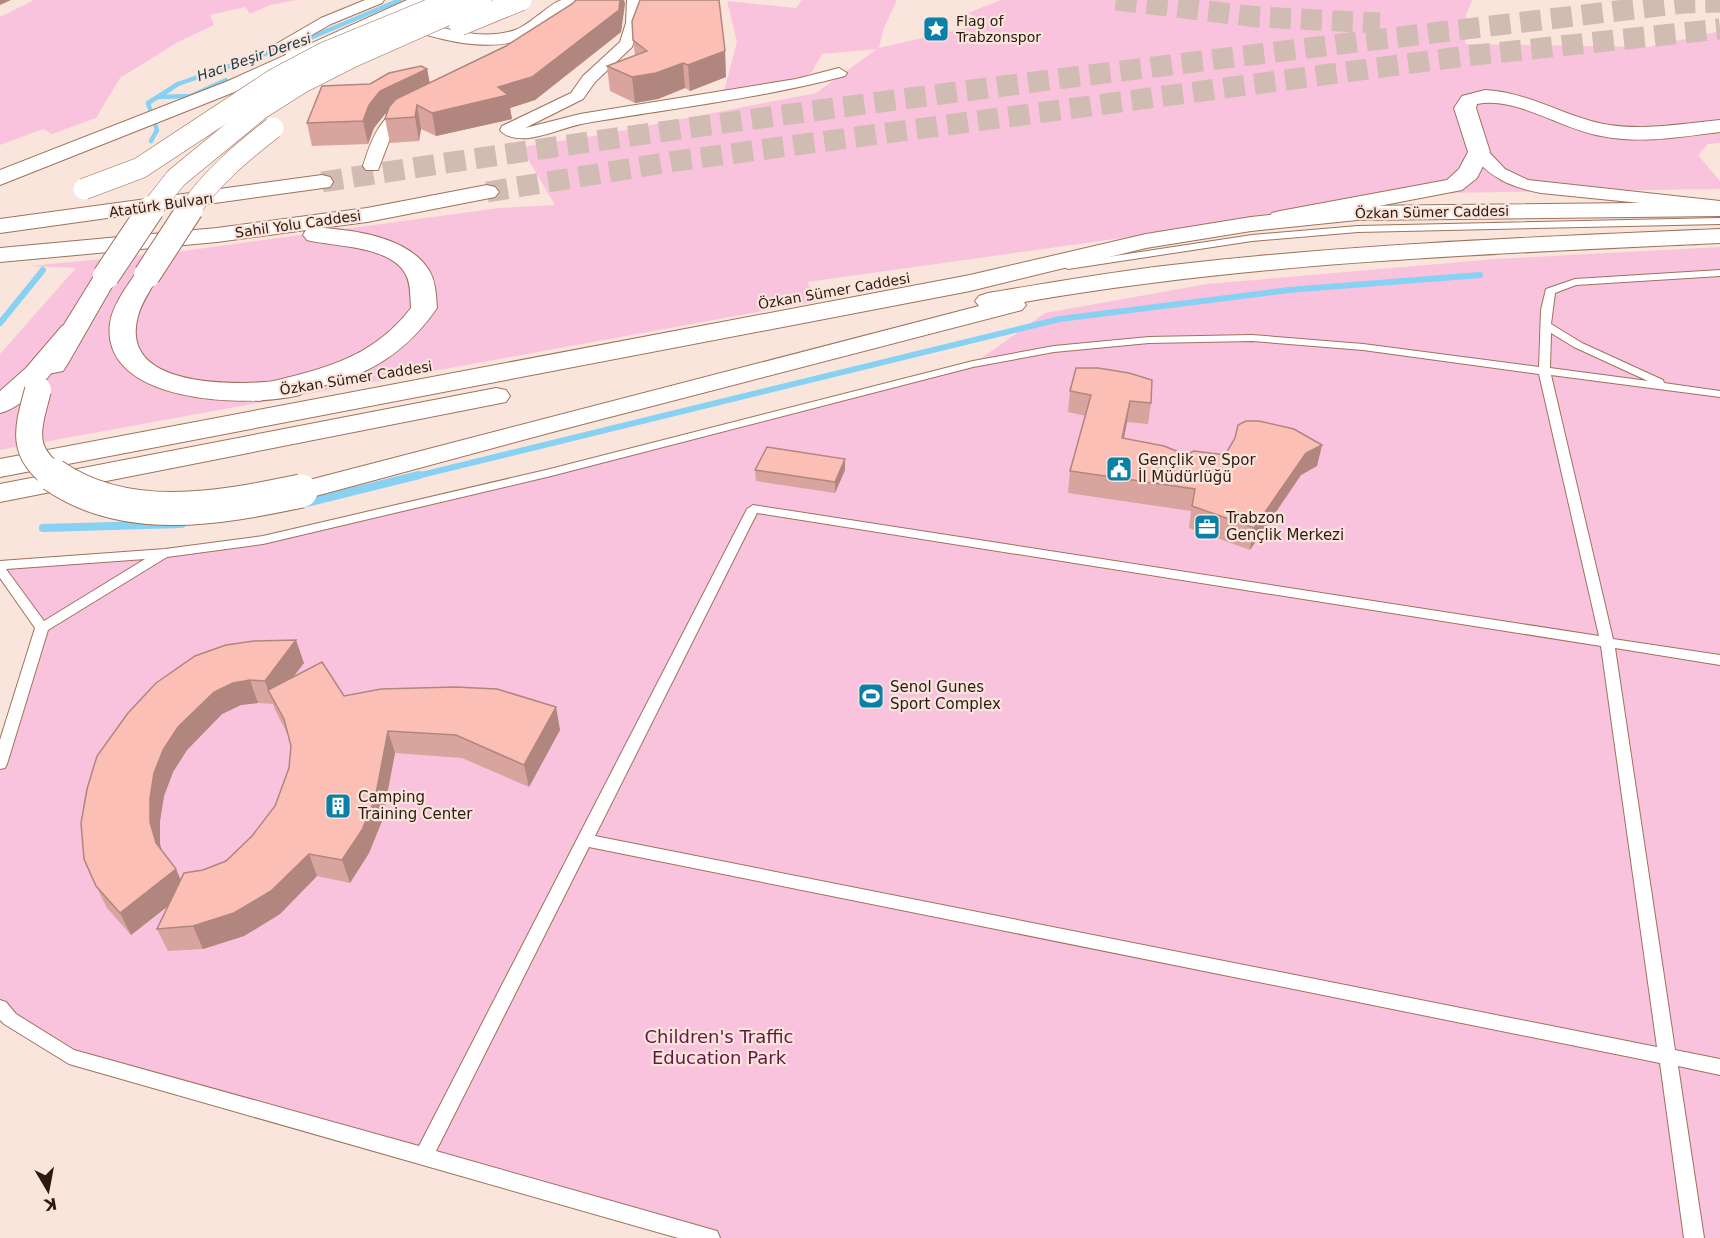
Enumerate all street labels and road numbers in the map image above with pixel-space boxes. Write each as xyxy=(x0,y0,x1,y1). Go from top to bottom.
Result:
street label: Atatürk Bulvarı xyxy=(108,190,214,220)
street label: Özkan Sümer Caddesi xyxy=(1355,202,1509,221)
street label: Sahil Yolu Caddesi xyxy=(234,207,362,241)
street label: Özkan Sümer Caddesi xyxy=(756,269,911,312)
street label: Özkan Sümer Caddesi xyxy=(278,357,433,398)

